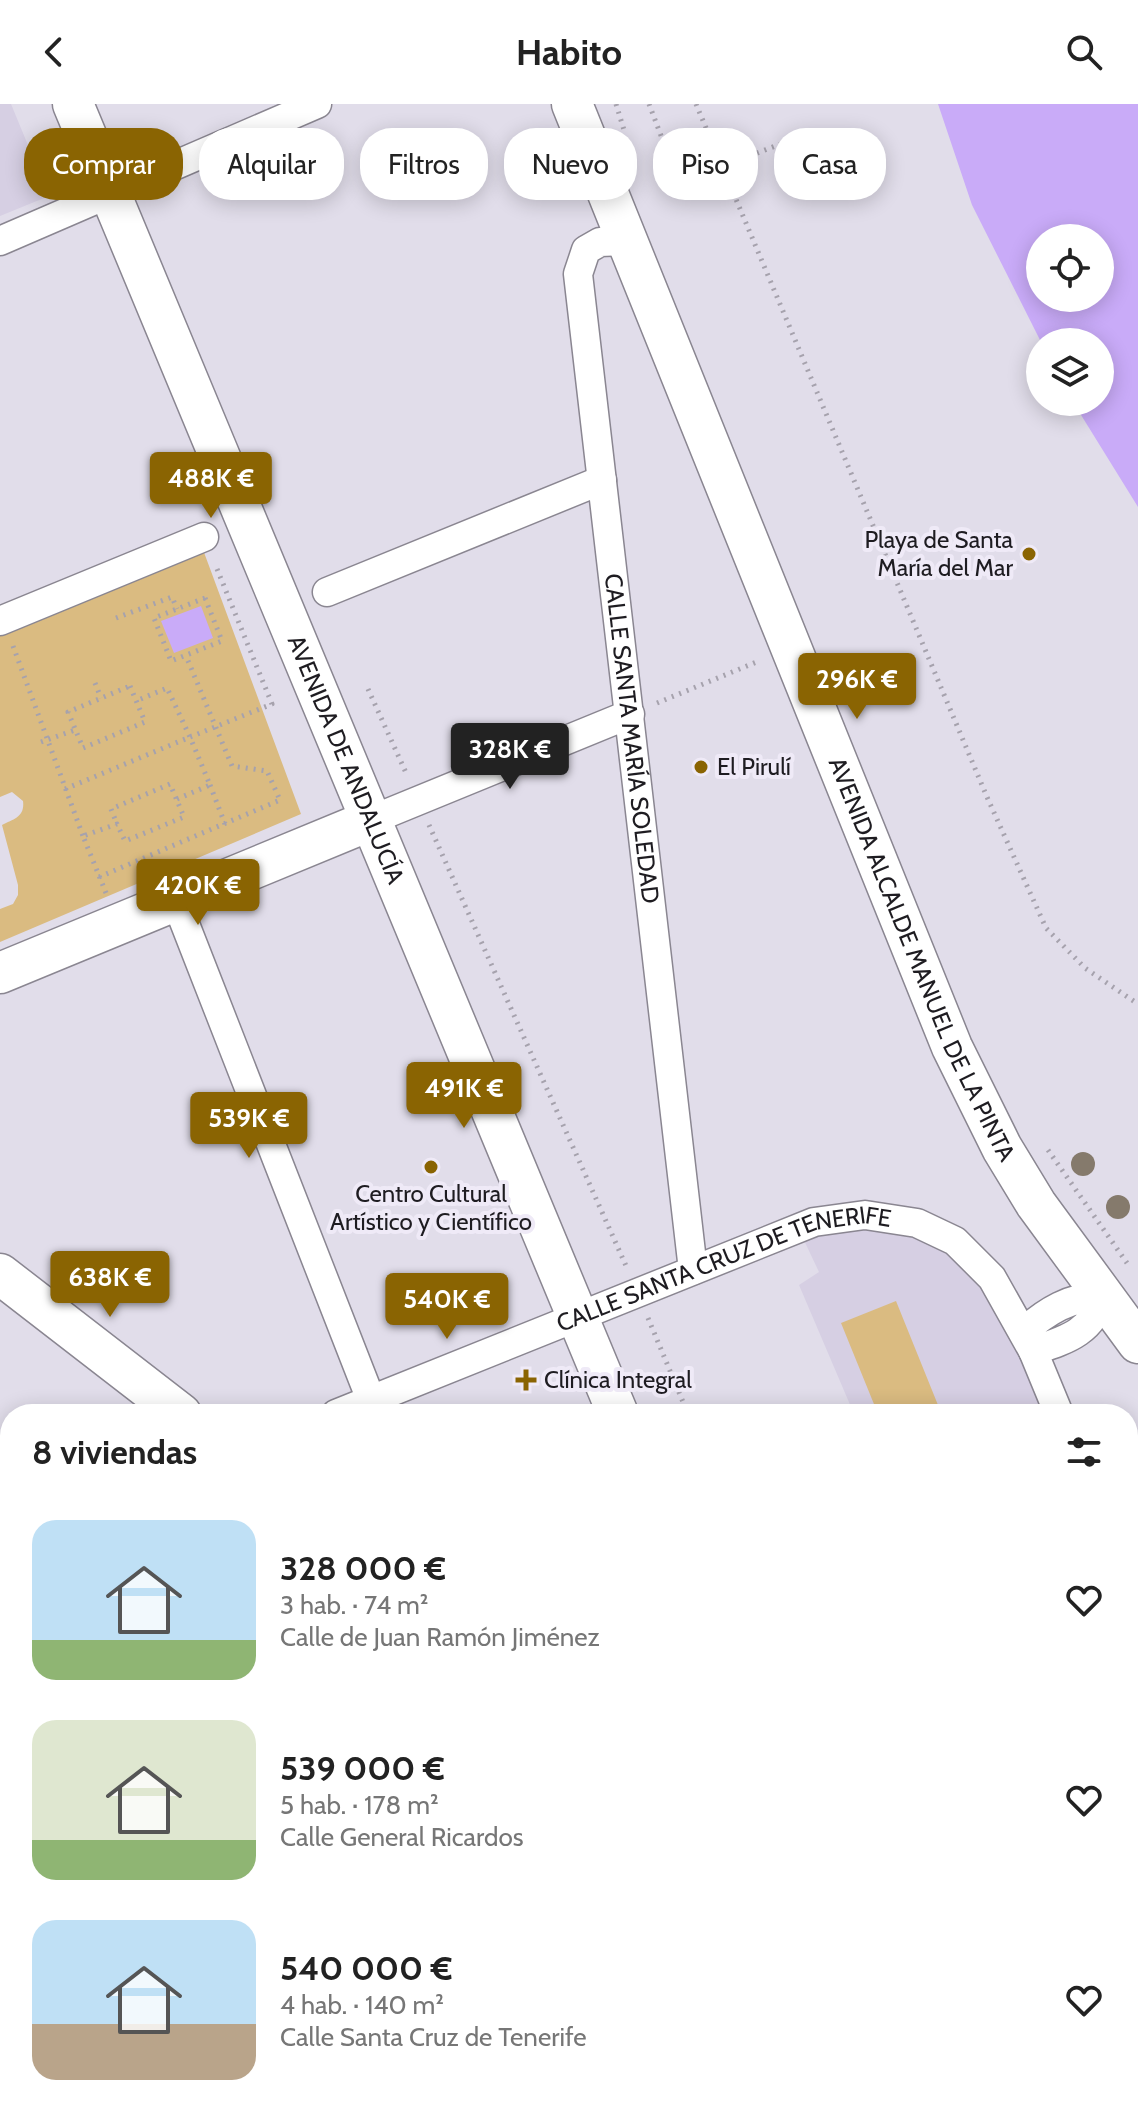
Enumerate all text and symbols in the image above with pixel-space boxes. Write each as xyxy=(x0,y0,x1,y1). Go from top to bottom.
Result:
icon: back xyxy=(32,30,76,74)
text: Habito xyxy=(516,30,622,74)
icon: search xyxy=(1062,30,1106,74)
chip: Comprar xyxy=(24,128,183,200)
chip: Alquilar xyxy=(199,128,344,200)
chip: Filtros xyxy=(360,128,488,200)
chip: Nuevo xyxy=(504,128,637,200)
chip: Piso xyxy=(653,128,758,200)
chip: Casa xyxy=(774,128,886,200)
map controls xyxy=(1026,224,1114,416)
button: locate xyxy=(1026,224,1114,312)
button: layers xyxy=(1026,328,1114,416)
pin: 488K € xyxy=(146,452,276,520)
text: 488K € xyxy=(168,462,254,494)
place label: Playa de Santa María del Mar xyxy=(864,525,1013,582)
marker: Playa de Santa María del Mar xyxy=(1020,545,1038,563)
street label: CALLE SANTA MARÍA SOLEDAD xyxy=(599,572,666,905)
street label: AVENIDA DE ANDALUCÍA xyxy=(282,631,411,888)
pin: 296K € xyxy=(792,653,922,721)
text: 296K € xyxy=(816,663,898,695)
pin: 328K € xyxy=(445,723,575,791)
text: 328K € xyxy=(469,733,551,765)
place label: El Pirulí xyxy=(717,752,791,781)
street label: AVENIDA ALCALDE MANUEL DE LA PINTA xyxy=(823,753,1022,1167)
marker: El Pirulí xyxy=(692,758,710,776)
pin: 420K € xyxy=(133,859,263,927)
text: 420K € xyxy=(154,869,242,901)
pin: 491K € xyxy=(399,1062,529,1130)
text: 491K € xyxy=(424,1072,504,1104)
pin: 539K € xyxy=(184,1092,314,1160)
text: 539K € xyxy=(208,1102,290,1134)
marker: Centro Cultural Artístico y Científico xyxy=(422,1158,440,1176)
place label: Centro Cultural Artístico y Científico xyxy=(330,1179,532,1236)
street label: CALLE SANTA CRUZ DE TENERIFE xyxy=(552,1200,893,1338)
pin: 638K € xyxy=(45,1251,175,1319)
text: 638K € xyxy=(68,1261,152,1293)
pin: 540K € xyxy=(382,1273,512,1341)
text: 540K € xyxy=(403,1283,491,1315)
place label: Clínica Integral xyxy=(544,1365,692,1394)
marker: Clínica Integral xyxy=(515,1369,537,1391)
icon: filters xyxy=(1062,1430,1106,1474)
text: 8 viviendas xyxy=(32,1431,197,1473)
text: 328 000 € xyxy=(280,1547,446,1589)
icon: home xyxy=(96,1552,192,1648)
icon: heart xyxy=(1062,1578,1106,1622)
text: 3 hab. · 74 m² xyxy=(280,1589,428,1621)
text: Calle de Juan Ramón Jiménez xyxy=(280,1621,600,1653)
text: 539 000 € xyxy=(280,1747,445,1789)
icon: home xyxy=(96,1752,192,1848)
icon: heart xyxy=(1062,1778,1106,1822)
text: 5 hab. · 178 m² xyxy=(280,1789,439,1821)
text: Calle General Ricardos xyxy=(280,1821,523,1853)
text: 540 000 € xyxy=(280,1947,452,1989)
icon: home xyxy=(96,1952,192,2048)
icon: heart xyxy=(1062,1978,1106,2022)
text: 4 hab. · 140 m² xyxy=(280,1989,444,2021)
text: Calle Santa Cruz de Tenerife xyxy=(280,2021,587,2053)

